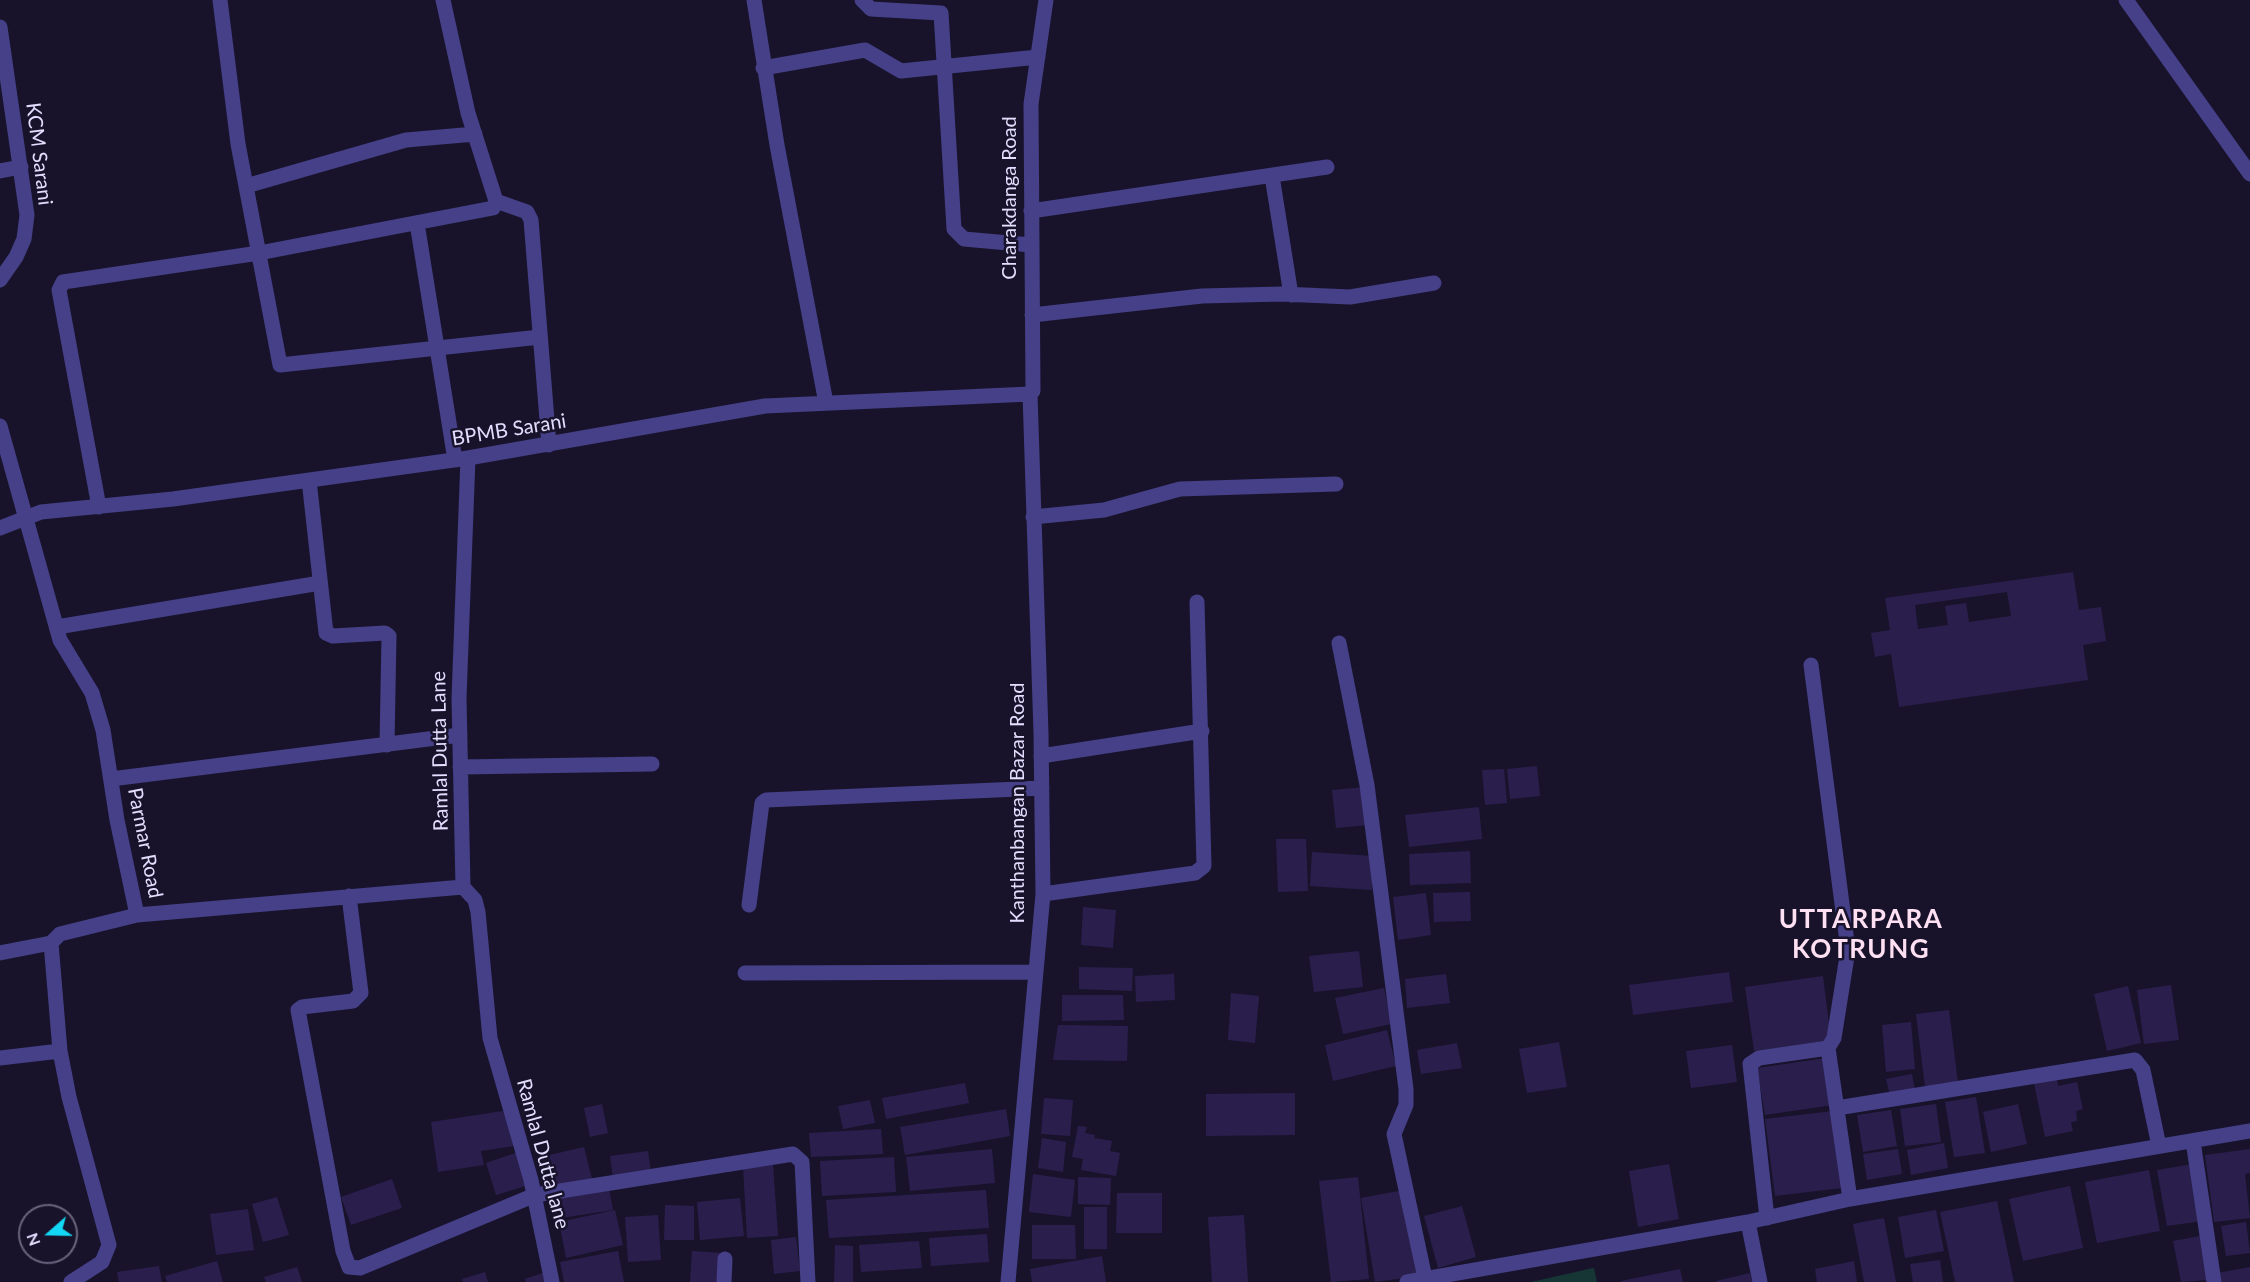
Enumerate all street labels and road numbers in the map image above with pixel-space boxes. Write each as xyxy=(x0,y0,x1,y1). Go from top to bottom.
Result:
street label: KCM Sarani xyxy=(21,101,57,207)
street label: Charakdanga Road xyxy=(998,116,1022,280)
street label: BPMB Sarani xyxy=(450,409,568,451)
street label: Ramlal Dutta Lane xyxy=(427,671,453,831)
street label: Kanthanbangan Bazar Road xyxy=(1006,683,1030,923)
street label: Parmar Road xyxy=(123,786,167,900)
street label: Ramlal Dutta lane xyxy=(511,1076,575,1232)

